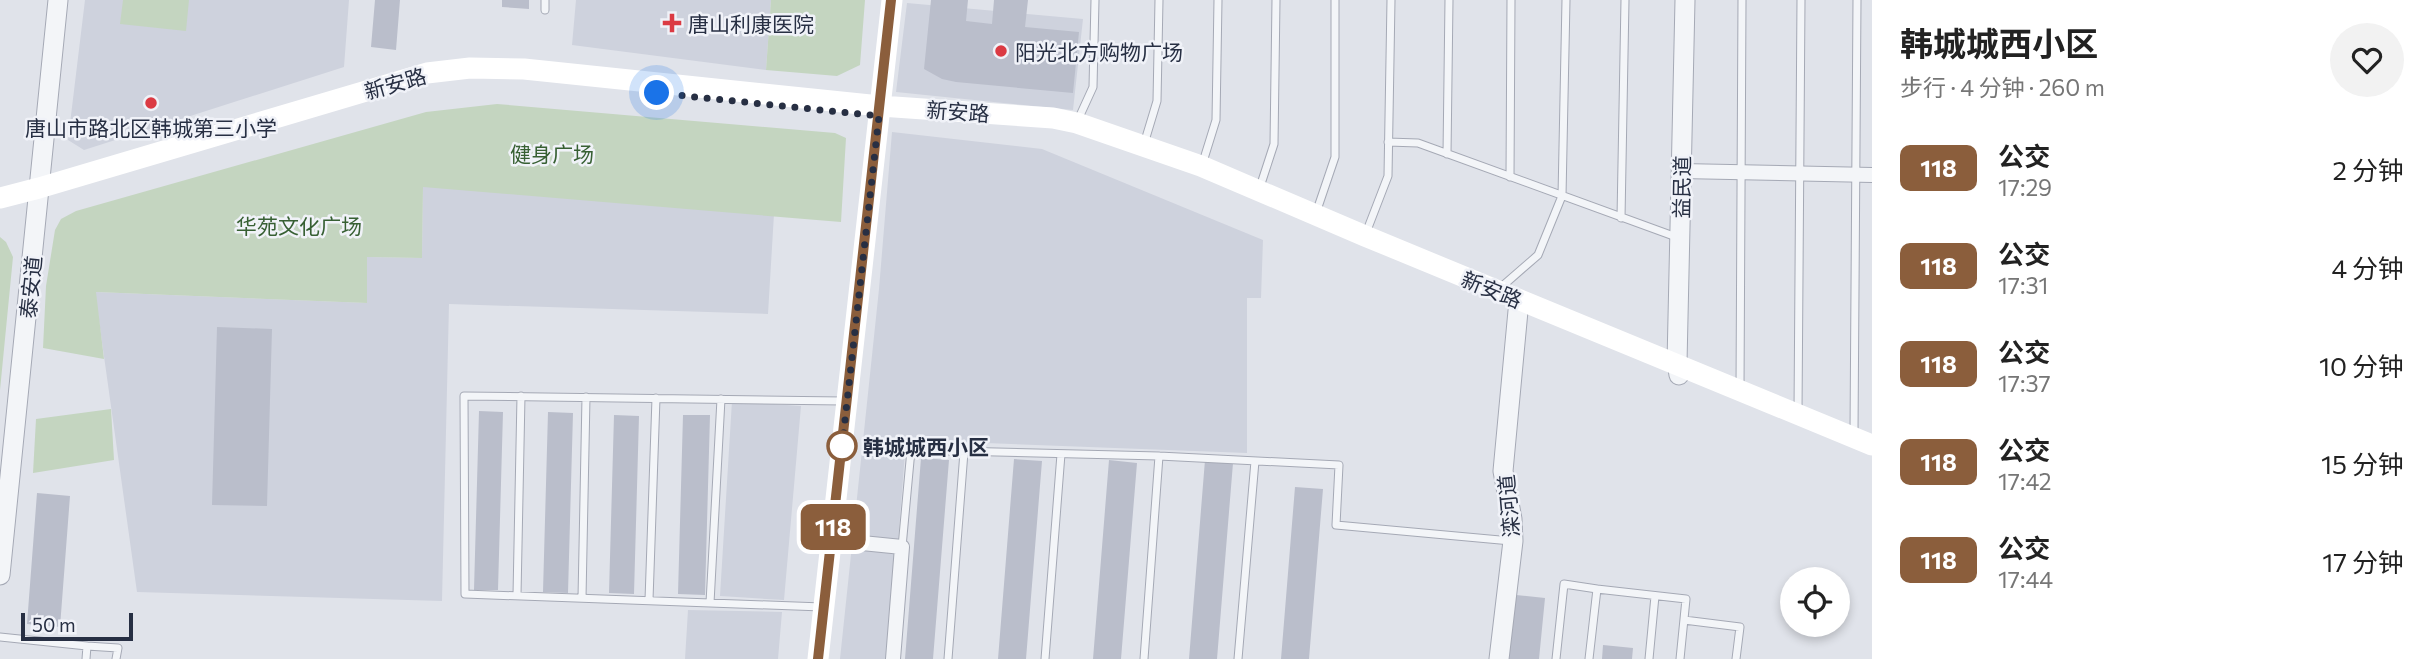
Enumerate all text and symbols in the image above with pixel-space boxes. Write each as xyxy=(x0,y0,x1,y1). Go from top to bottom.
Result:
place label: 唐山利康医院 xyxy=(688,11,814,36)
marker: 唐山利康医院 xyxy=(662,13,682,33)
text: 韩城城西小区 xyxy=(1900,22,2098,63)
button: heart xyxy=(2330,23,2404,97)
place label: 阳光北方购物广场 xyxy=(1015,39,1183,64)
marker: 阳光北方购物广场 xyxy=(993,43,1009,59)
street label: 新安路 xyxy=(361,62,429,104)
text: 步行 · 4 分钟 · 260 m xyxy=(1900,73,2105,101)
your location xyxy=(639,75,674,110)
marker: 唐山市路北区韩城第三小学 xyxy=(143,95,159,111)
street label: 新安路 xyxy=(926,96,990,126)
place label: 唐山市路北区韩城第三小学 xyxy=(25,115,277,140)
text: 公交 xyxy=(1998,140,2050,171)
park label: 健身广场 xyxy=(510,141,594,166)
text: 118 xyxy=(1920,153,1957,182)
text: 2 分钟 xyxy=(2333,154,2404,185)
street label: 益民道 xyxy=(1668,155,1694,219)
text: 17:29 xyxy=(1998,173,2052,201)
park label: 华苑文化广场 xyxy=(236,213,362,238)
text: 公交 xyxy=(1998,238,2050,269)
text: 118 xyxy=(1920,251,1957,280)
text: 4 分钟 xyxy=(2331,252,2404,283)
street label: 泰安道 xyxy=(14,254,46,320)
street label: 新安路 xyxy=(1458,266,1526,312)
text: 17:31 xyxy=(1998,271,2048,299)
text: 公交 xyxy=(1998,336,2050,367)
text: 118 xyxy=(1920,349,1957,378)
text: 10 分钟 xyxy=(2319,350,2404,381)
text: 17:37 xyxy=(1998,369,2051,397)
marker: 韩城城西小区 xyxy=(827,431,857,461)
place label: 韩城城西小区 xyxy=(863,434,989,459)
text: 公交 xyxy=(1998,434,2050,465)
text: 118 xyxy=(1920,447,1957,476)
text: 15 分钟 xyxy=(2321,448,2404,479)
text: 17:42 xyxy=(1998,467,2052,495)
street label: 滦河道 xyxy=(1493,474,1523,538)
line badge: 118 xyxy=(793,504,873,550)
text: 118 xyxy=(815,512,851,541)
text: 公交 xyxy=(1998,532,2050,563)
text: 118 xyxy=(1920,545,1957,574)
text: 17 分钟 xyxy=(2322,546,2404,577)
text: 17:44 xyxy=(1998,565,2053,593)
map controls xyxy=(1780,567,1850,637)
button: locate xyxy=(1780,567,1850,637)
scale bar xyxy=(21,610,133,642)
text: 50 m xyxy=(32,613,76,636)

